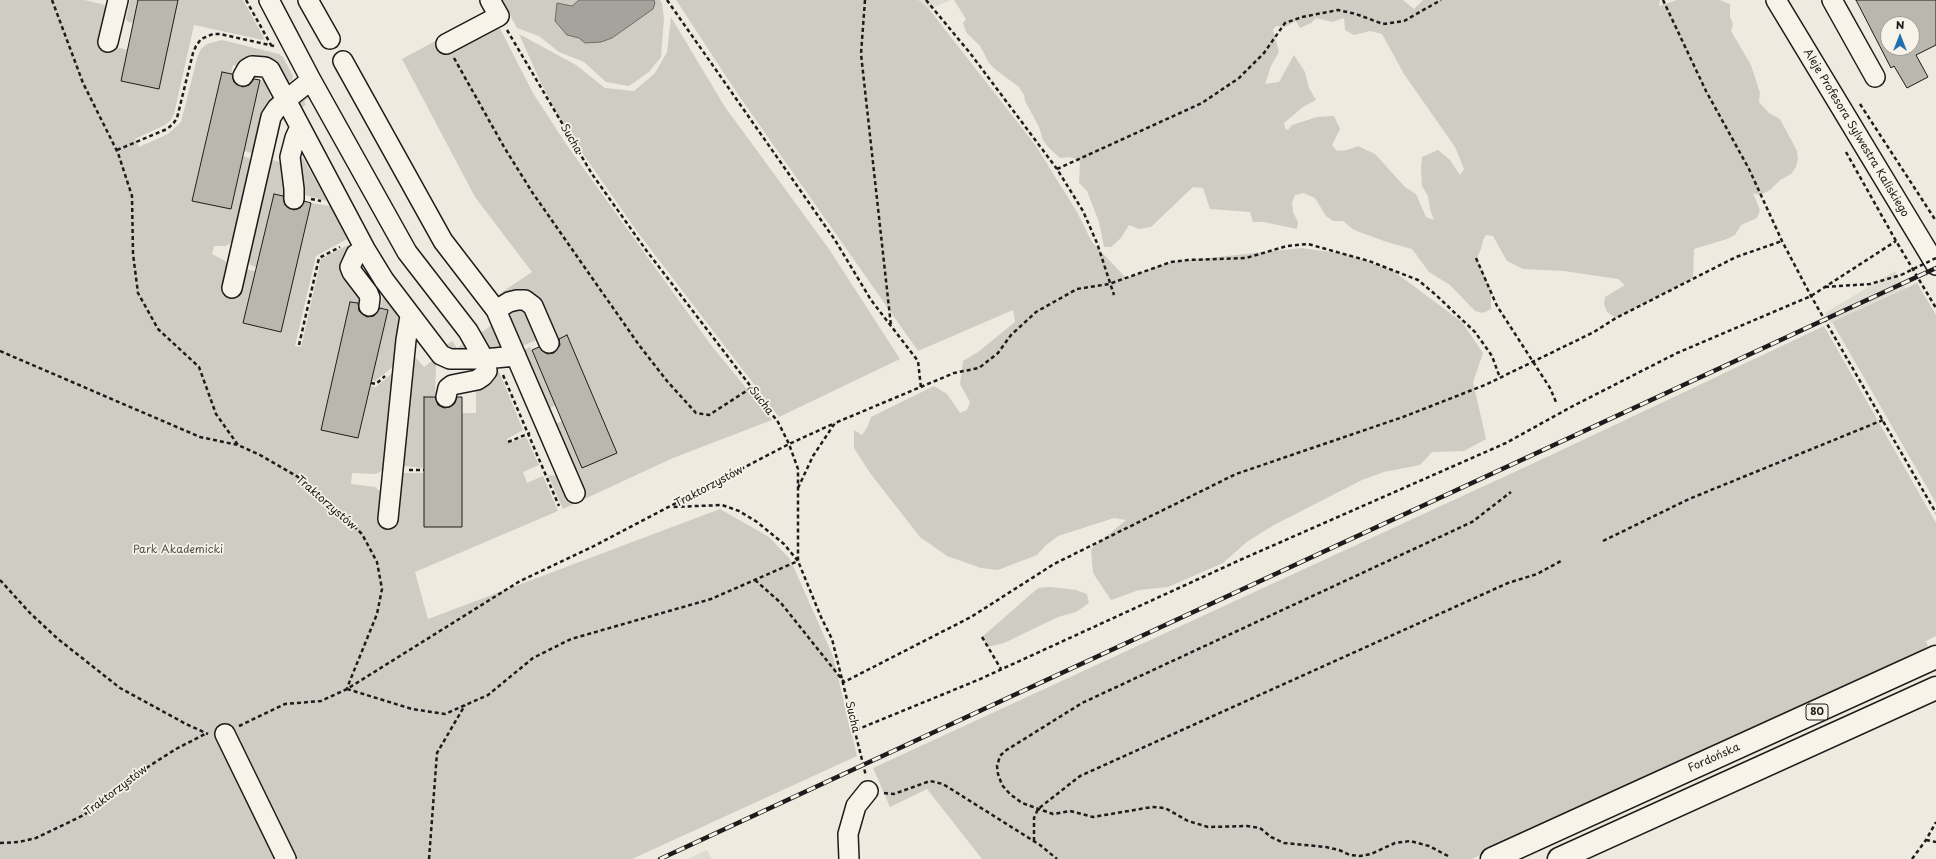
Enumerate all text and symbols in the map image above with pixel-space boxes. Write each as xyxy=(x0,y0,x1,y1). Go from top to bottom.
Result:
north arrow xyxy=(1880,16,1920,56)
text: N xyxy=(1896,16,1904,33)
street label: Aleje Profesora Sylwestra Kaliskiego xyxy=(1800,47,1912,219)
street label: Sucha xyxy=(557,122,585,156)
street label: Sucha xyxy=(746,384,776,418)
street label: Traktorzystów xyxy=(673,463,745,511)
street label: Traktorzystów xyxy=(293,473,359,533)
park label: Park Akademicki xyxy=(133,543,223,557)
street label: Sucha xyxy=(842,700,862,734)
road number: 80 xyxy=(1806,704,1828,720)
street label: Fordońska xyxy=(1686,741,1742,775)
street label: Traktorzystów xyxy=(82,763,150,819)

